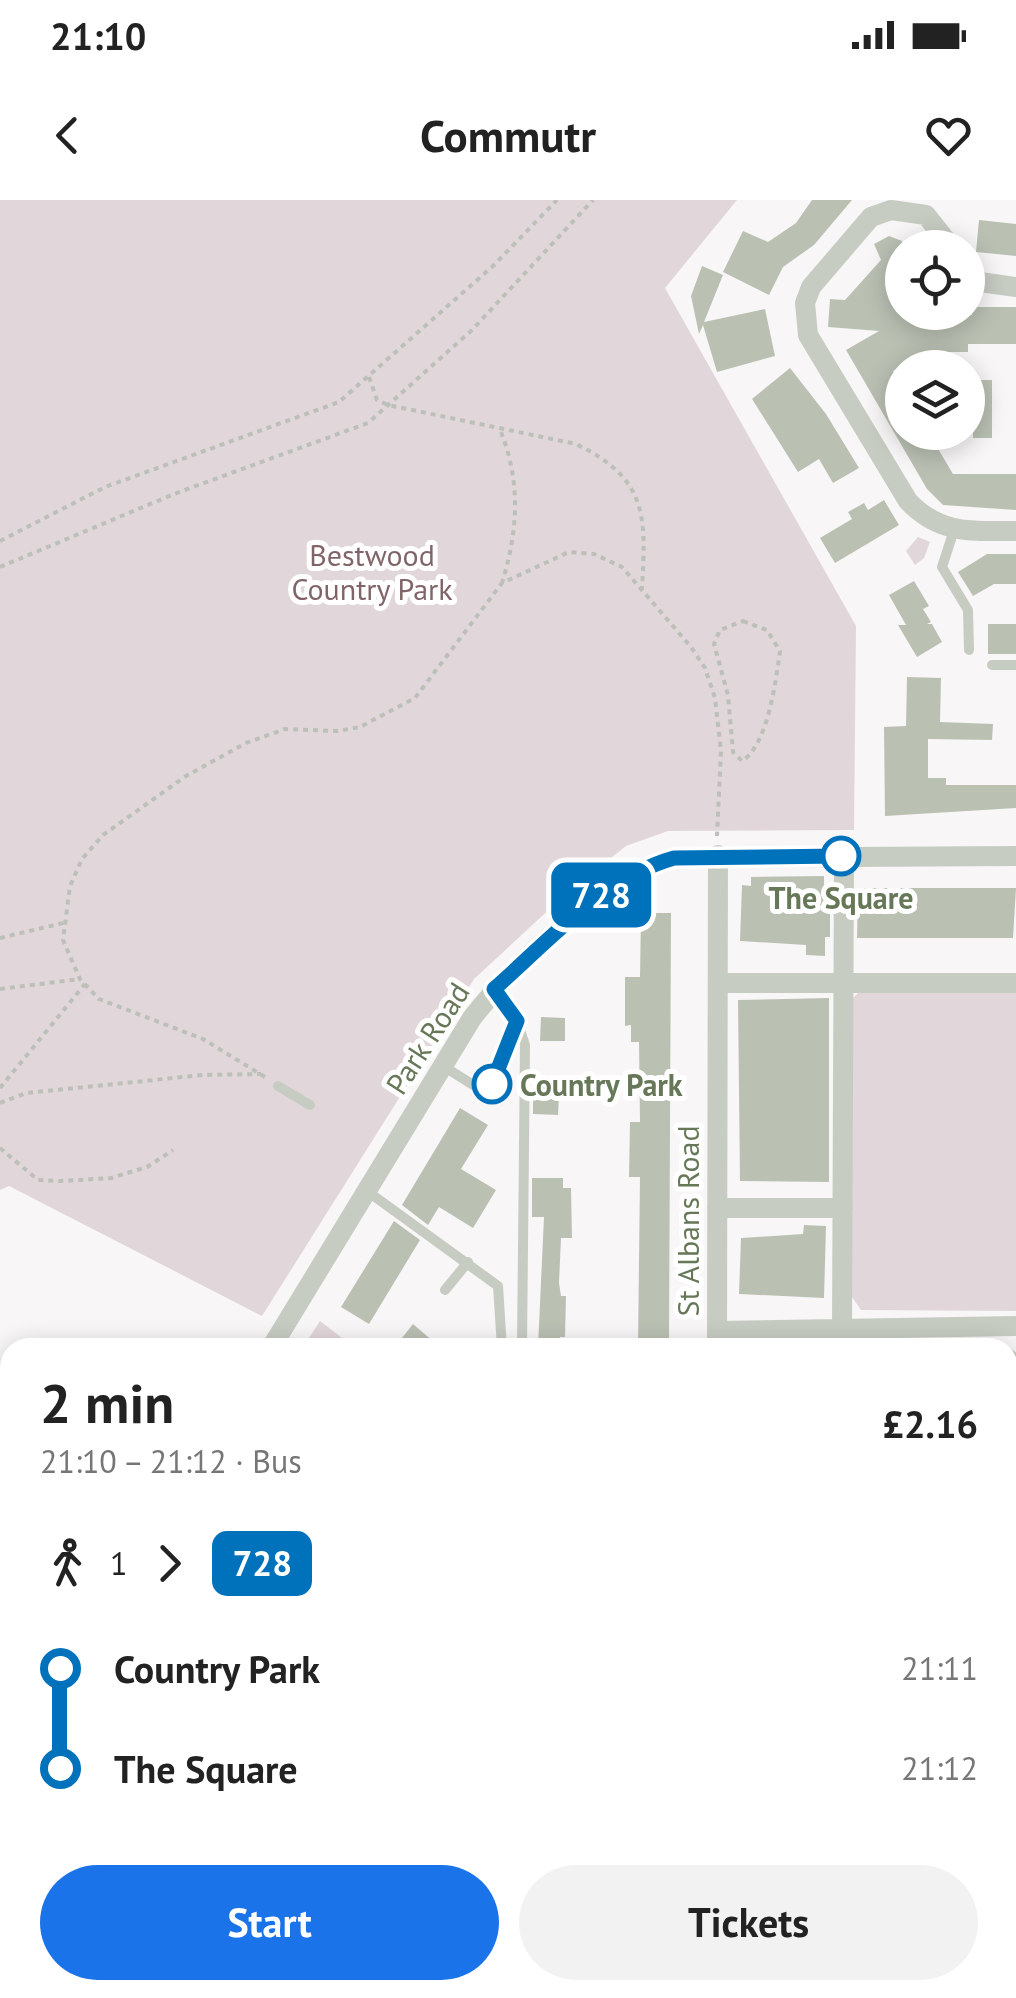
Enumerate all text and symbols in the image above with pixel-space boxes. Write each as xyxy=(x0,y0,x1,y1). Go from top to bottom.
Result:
text: 21:10 xyxy=(50,11,146,60)
text: Commutr xyxy=(420,106,596,164)
icon: back xyxy=(40,108,95,163)
icon: heart xyxy=(921,108,976,163)
map controls xyxy=(885,230,985,450)
button: locate xyxy=(885,230,985,330)
button: layers xyxy=(885,350,985,450)
park label: Bestwood Country Park xyxy=(291,535,453,608)
marker: The Square xyxy=(822,837,860,875)
line badge: 728 xyxy=(544,862,658,928)
text: 728 xyxy=(571,872,631,918)
place label: The Square xyxy=(769,878,914,917)
street label: Park Road xyxy=(376,975,478,1101)
marker: Country Park xyxy=(473,1065,511,1103)
place label: Country Park xyxy=(520,1065,683,1104)
street label: St Albans Road xyxy=(668,1125,707,1317)
text: 2 min xyxy=(40,1367,174,1438)
text: £2.16 xyxy=(882,1399,978,1448)
text: 21:10 – 21:12 · Bus xyxy=(40,1440,302,1482)
icon: walk xyxy=(40,1536,95,1591)
icon: forward xyxy=(142,1536,197,1591)
text: 728 xyxy=(232,1540,292,1586)
text: 1 xyxy=(110,1542,127,1584)
text: Country Park xyxy=(114,1644,320,1693)
text: 21:11 xyxy=(901,1647,978,1689)
text: The Square xyxy=(114,1744,298,1793)
text: 21:12 xyxy=(901,1747,978,1789)
button: Start xyxy=(40,1865,499,1980)
button: Tickets xyxy=(519,1865,978,1980)

